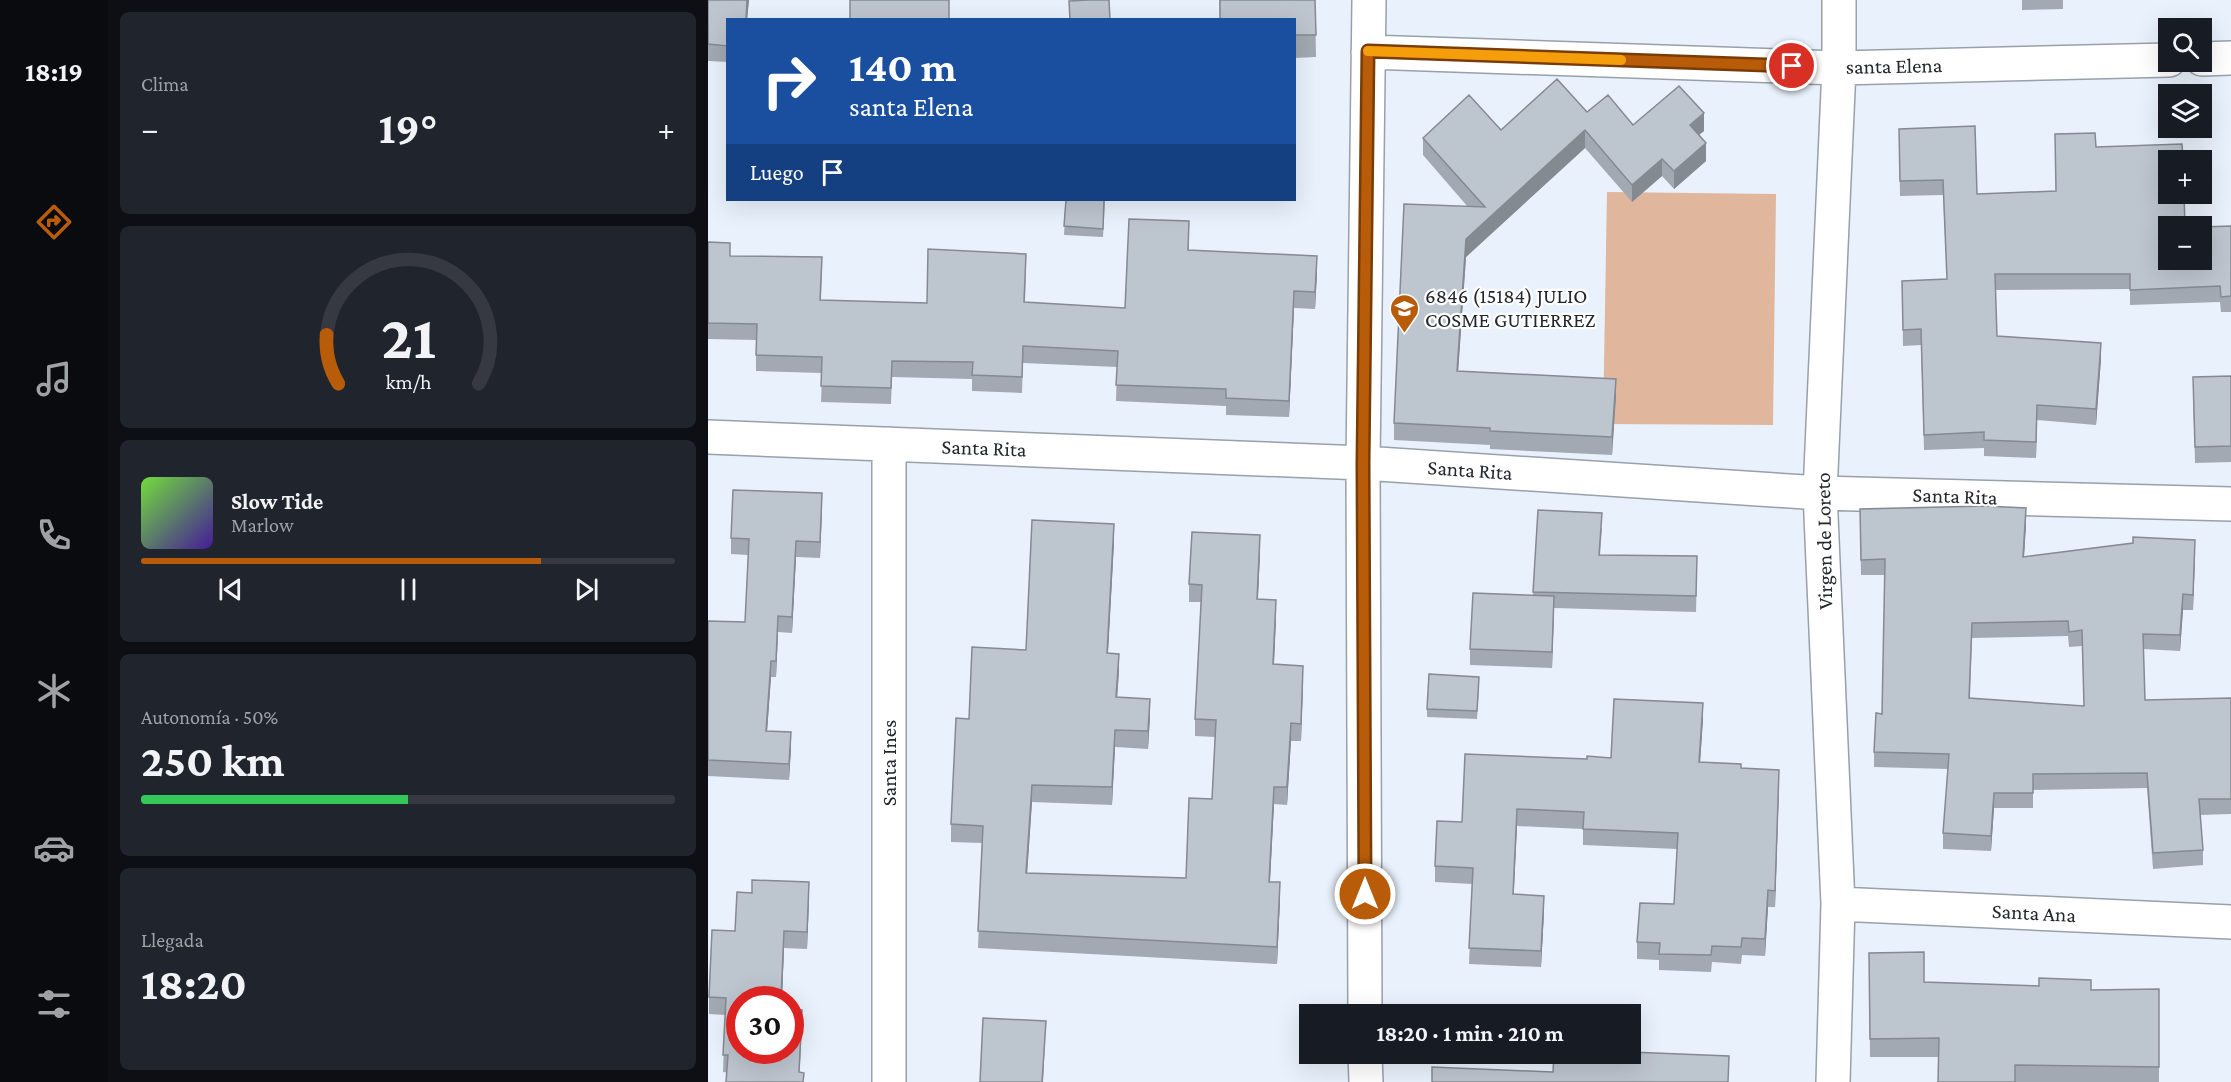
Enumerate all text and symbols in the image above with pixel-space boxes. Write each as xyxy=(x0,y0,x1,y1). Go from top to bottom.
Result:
map controls xyxy=(2158,18,2212,270)
button: search xyxy=(2158,18,2212,72)
pin xyxy=(1766,40,1817,91)
icon: right xyxy=(750,42,828,120)
text: 140 m xyxy=(849,43,957,90)
icon: arrive xyxy=(1775,49,1808,82)
street label: santa Elena xyxy=(1845,53,1943,79)
text: 18:19 xyxy=(25,57,83,87)
text: Clima xyxy=(141,73,189,95)
button: layers xyxy=(2158,84,2212,138)
text: santa Elena xyxy=(849,92,974,122)
text: 19° xyxy=(379,103,437,153)
text: − xyxy=(141,110,158,147)
text: + xyxy=(658,110,675,147)
button: + xyxy=(2158,150,2212,204)
icon: arrive xyxy=(816,156,849,189)
text: Luego xyxy=(750,160,804,185)
icon: directions xyxy=(33,201,75,243)
button: − xyxy=(2158,216,2212,270)
place label: 6846 (15184) JULIO COSME GUTIERREZ xyxy=(1425,284,1596,332)
school or university icon: 6846 (15184) JULIO COSME GUTIERREZ xyxy=(1388,292,1420,334)
text: 21 xyxy=(380,302,436,371)
icon: music xyxy=(33,358,75,400)
text: km/h xyxy=(385,370,432,394)
street label: Santa Rita xyxy=(941,435,1027,461)
street label: Santa Rita xyxy=(1427,455,1514,485)
street label: Virgen de Loreto xyxy=(1811,472,1837,610)
street label: Santa Rita xyxy=(1912,483,1998,509)
text: Slow Tide xyxy=(231,489,323,514)
icon: phone xyxy=(33,514,75,556)
text: Marlow xyxy=(231,514,294,536)
icon: previous xyxy=(214,573,247,606)
icon: pause xyxy=(392,573,425,606)
icon: next xyxy=(570,573,603,606)
icon: climate xyxy=(33,670,75,712)
text: Autonomía · 50% xyxy=(141,706,278,728)
street label: Santa Ines xyxy=(877,720,901,806)
text: 250 km xyxy=(141,736,285,786)
icon: car xyxy=(33,827,75,869)
position arrow xyxy=(1333,862,1397,926)
street label: Santa Ana xyxy=(1991,899,2077,927)
text: Llegada xyxy=(141,929,204,951)
text: 18:20 xyxy=(141,959,247,1009)
icon: filters xyxy=(33,983,75,1025)
speed limit sign: 30 xyxy=(726,986,804,1064)
text: 18:20 · 1 min · 210 m xyxy=(1376,1021,1564,1046)

